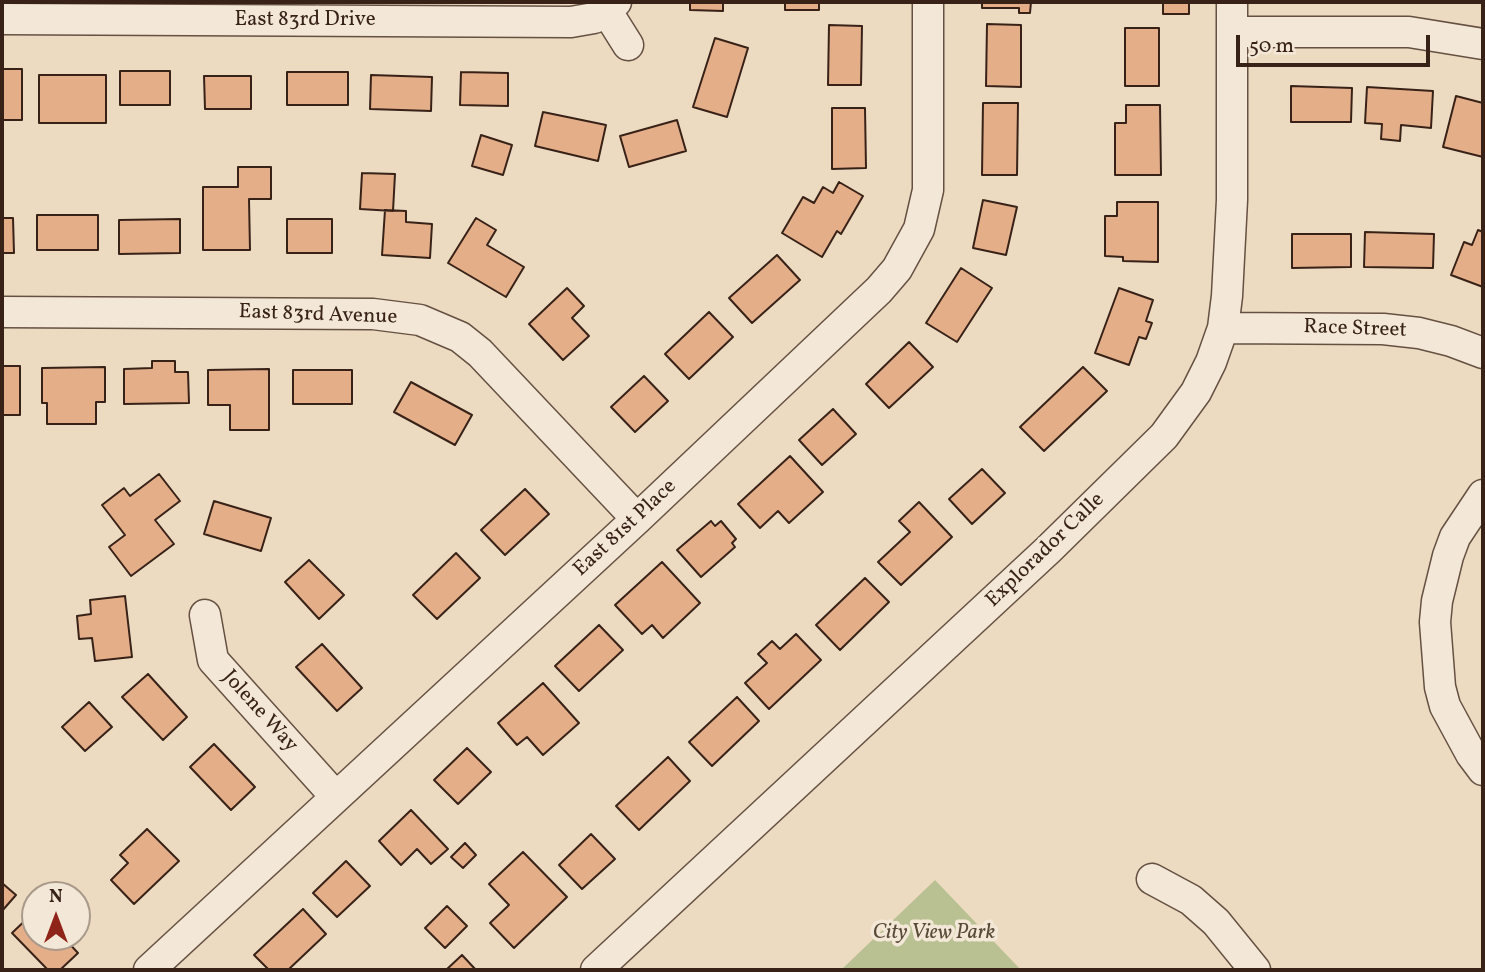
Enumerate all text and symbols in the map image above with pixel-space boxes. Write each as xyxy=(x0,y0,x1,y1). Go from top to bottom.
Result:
street label: East 83rd Drive xyxy=(234,8,376,34)
scale bar xyxy=(1240,21,1434,65)
text: 50 m xyxy=(1249,32,1294,61)
street label: East 83rd Avenue xyxy=(238,301,398,331)
street label: Race Street xyxy=(1303,316,1407,344)
street label: East 81st Place xyxy=(569,475,683,583)
street label: Explorador Calle xyxy=(982,488,1110,614)
street label: Jolene Way xyxy=(216,666,302,758)
north arrow xyxy=(21,881,91,951)
text: N xyxy=(49,884,63,910)
park label: City View Park xyxy=(873,921,995,947)

